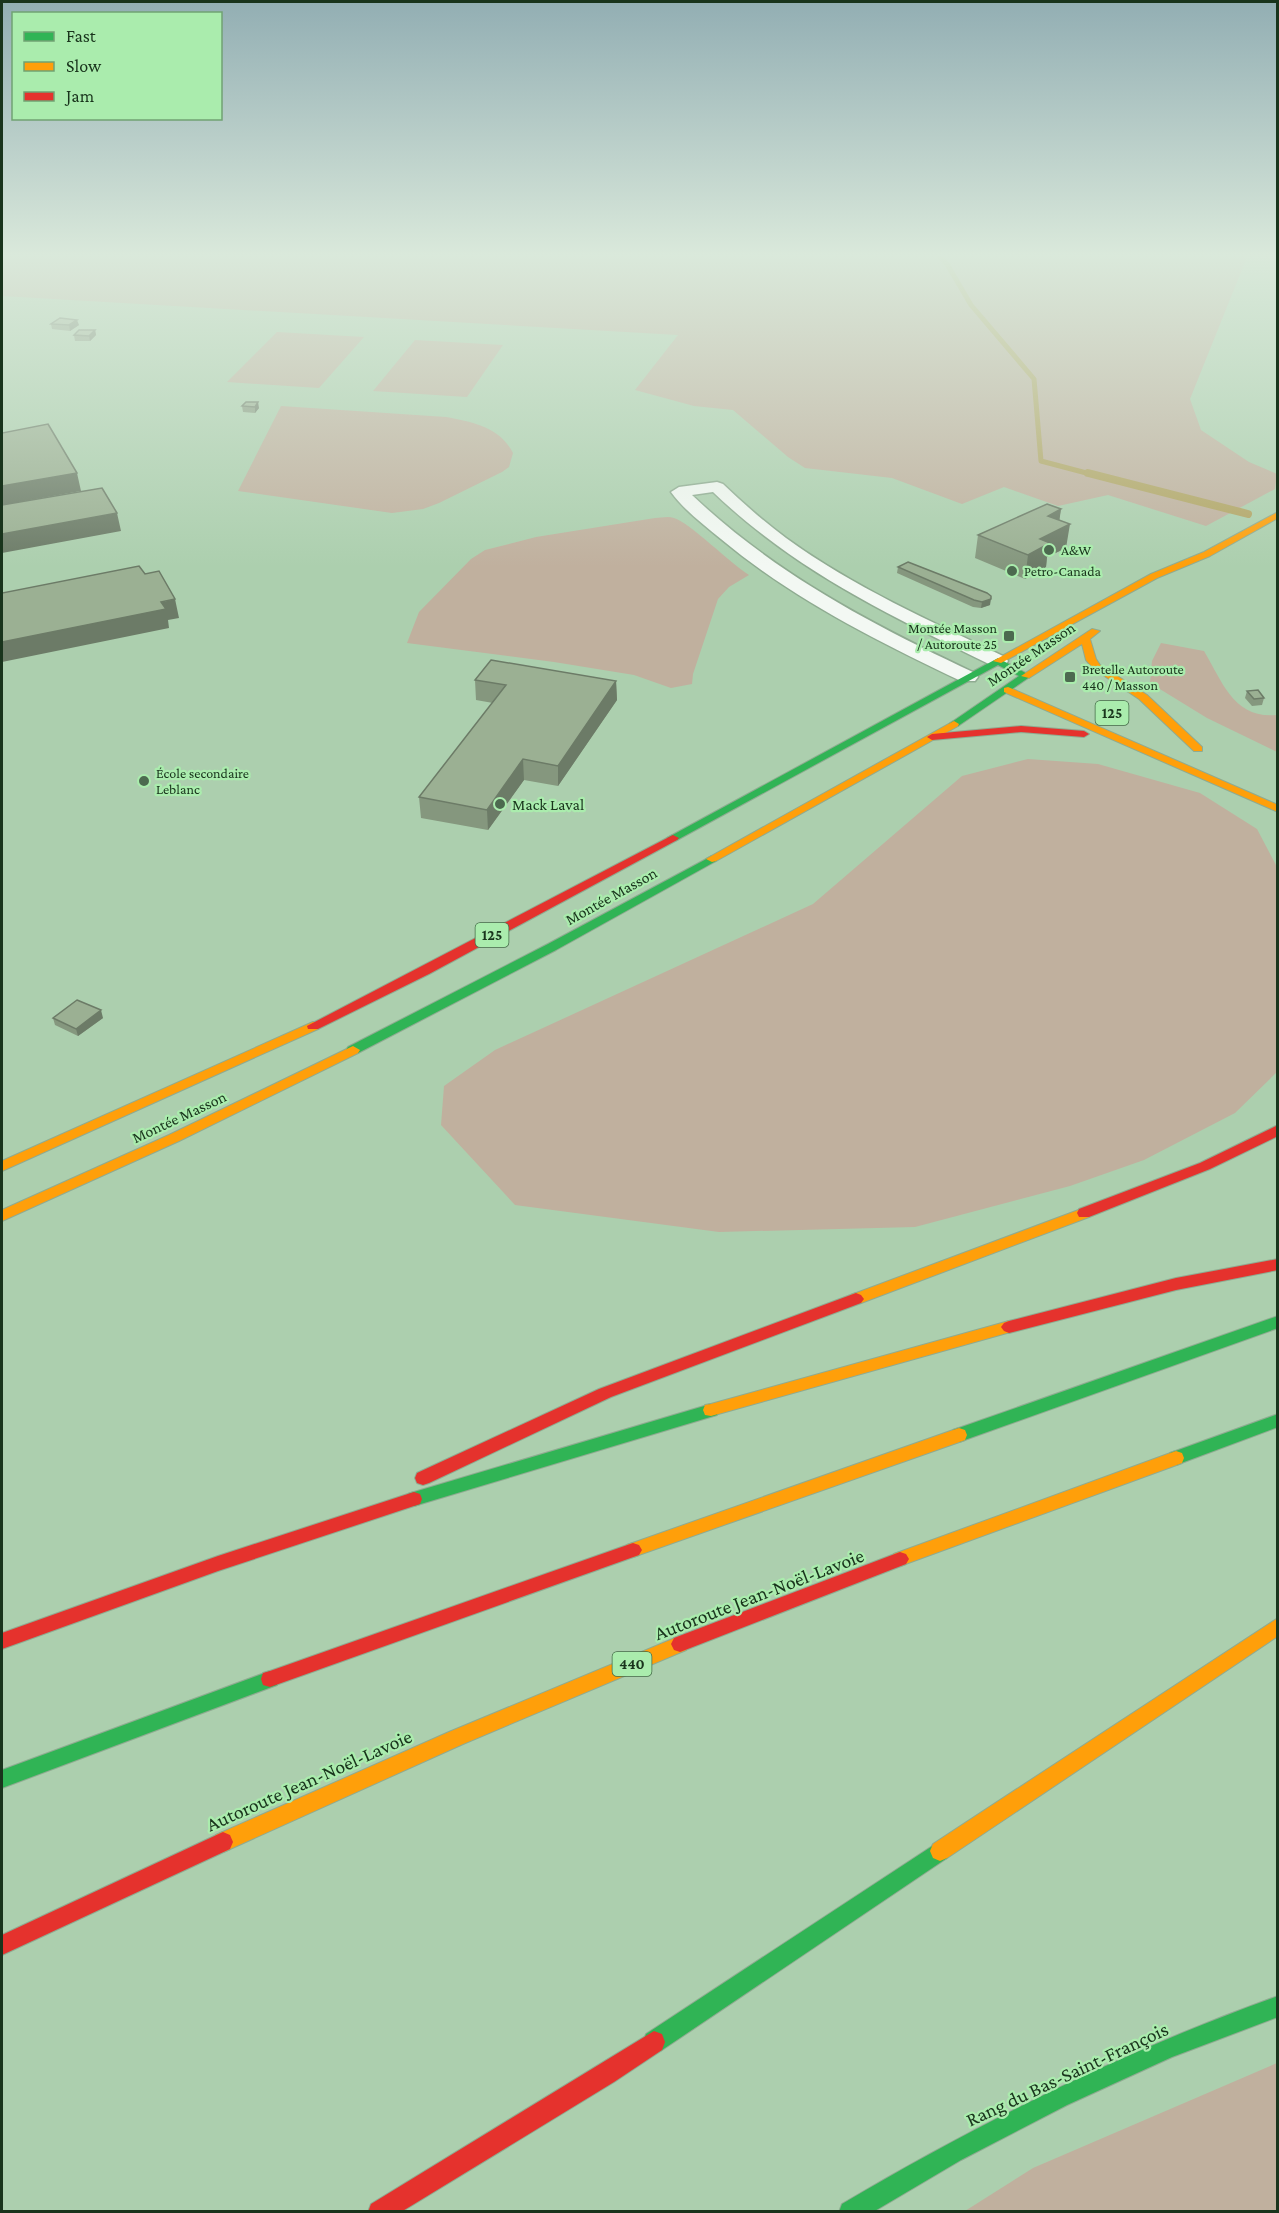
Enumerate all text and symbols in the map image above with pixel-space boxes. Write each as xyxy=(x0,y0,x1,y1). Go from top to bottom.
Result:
legend xyxy=(12,12,222,120)
text: Fast xyxy=(66,26,97,46)
text: Slow xyxy=(66,56,102,76)
text: Jam xyxy=(64,86,95,106)
place label: A&W xyxy=(1061,542,1091,558)
marker: A&W xyxy=(1042,543,1056,557)
place label: Petro-Canada xyxy=(1024,563,1102,579)
marker: Petro-Canada xyxy=(1005,564,1019,578)
street label: Montée Masson xyxy=(984,618,1078,690)
place label: Montée Masson / Autoroute 25 xyxy=(908,620,997,652)
marker: Montée Masson / Autoroute 25 xyxy=(1002,629,1016,643)
place label: Bretelle Autoroute 440 / Masson xyxy=(1082,661,1184,693)
marker: Bretelle Autoroute 440 / Masson xyxy=(1063,670,1077,684)
road number: 125 xyxy=(1096,701,1128,725)
place label: École secondaire Leblanc xyxy=(156,765,249,797)
marker: École secondaire Leblanc xyxy=(137,774,151,788)
place label: Mack Laval xyxy=(512,796,584,813)
marker: Mack Laval xyxy=(493,797,507,811)
street label: Montée Masson xyxy=(562,864,660,928)
road number: 125 xyxy=(476,923,508,947)
street label: Montée Masson xyxy=(129,1088,229,1146)
street label: Autoroute Jean-Noël-Lavoie xyxy=(651,1544,868,1645)
road number: 440 xyxy=(612,1652,652,1676)
street label: Autoroute Jean-Noël-Lavoie xyxy=(203,1725,416,1836)
street label: Rang du Bas-Saint-François xyxy=(962,2017,1172,2132)

